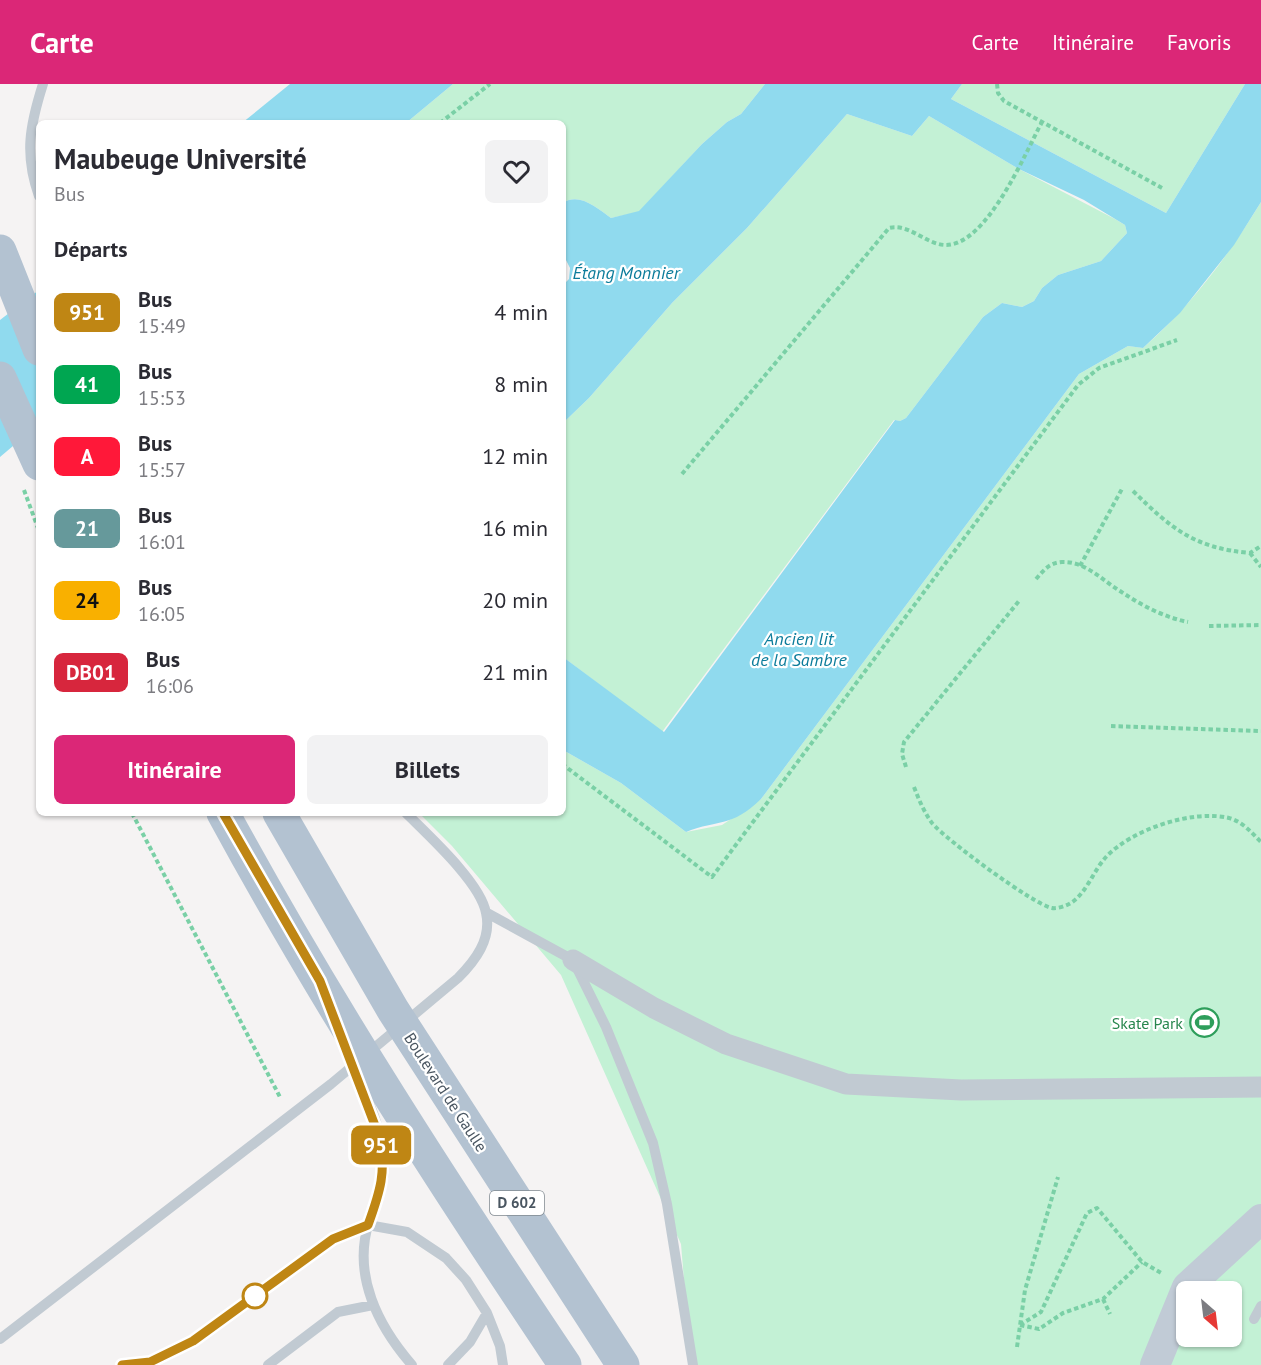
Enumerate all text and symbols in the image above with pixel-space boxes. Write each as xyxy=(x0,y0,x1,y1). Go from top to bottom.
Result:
text: Carte xyxy=(30,24,94,61)
text: Carte xyxy=(972,29,1019,56)
text: Itinéraire xyxy=(1052,29,1134,56)
text: Favoris xyxy=(1167,29,1231,56)
text: Maubeuge Université xyxy=(54,140,307,177)
button: heart xyxy=(485,140,548,203)
text: Bus xyxy=(54,181,85,207)
text: Départs xyxy=(54,235,128,263)
water label: Étang Monnier xyxy=(572,261,681,284)
text: Bus xyxy=(138,285,172,313)
text: 4 min xyxy=(494,298,548,326)
text: 951 xyxy=(69,299,105,326)
text: 15:49 xyxy=(138,313,186,339)
text: Bus xyxy=(138,357,172,385)
text: 8 min xyxy=(494,370,548,398)
text: 41 xyxy=(75,371,99,398)
text: 15:53 xyxy=(138,385,186,411)
text: Bus xyxy=(138,429,172,457)
text: 12 min xyxy=(482,442,548,470)
text: A xyxy=(81,443,93,470)
text: 15:57 xyxy=(138,457,186,483)
text: Bus xyxy=(138,501,172,529)
text: 16 min xyxy=(482,514,548,542)
text: 21 xyxy=(75,515,99,542)
text: 16:01 xyxy=(138,529,186,555)
text: Bus xyxy=(138,573,172,601)
text: 20 min xyxy=(482,586,548,614)
text: 24 xyxy=(75,587,99,614)
text: 16:05 xyxy=(138,601,186,627)
water label: Ancien lit de la Sambre xyxy=(751,627,848,671)
text: Bus xyxy=(146,645,180,673)
text: 21 min xyxy=(482,658,548,686)
text: DB01 xyxy=(66,659,116,686)
text: 16:06 xyxy=(146,673,194,699)
button: Itinéraire xyxy=(54,735,295,804)
button: Billets xyxy=(307,735,548,804)
sports icon: Skate Park xyxy=(1188,1007,1220,1039)
place label: Skate Park xyxy=(1112,1013,1183,1033)
street label: Boulevard de Gaulle xyxy=(400,1029,492,1155)
line badge: 951 xyxy=(346,1126,416,1164)
text: 951 xyxy=(363,1132,399,1159)
road number: D 602 xyxy=(490,1191,544,1215)
north arrow xyxy=(1176,1281,1242,1347)
map controls xyxy=(1176,1281,1242,1347)
unlabelled marker xyxy=(242,1283,268,1309)

